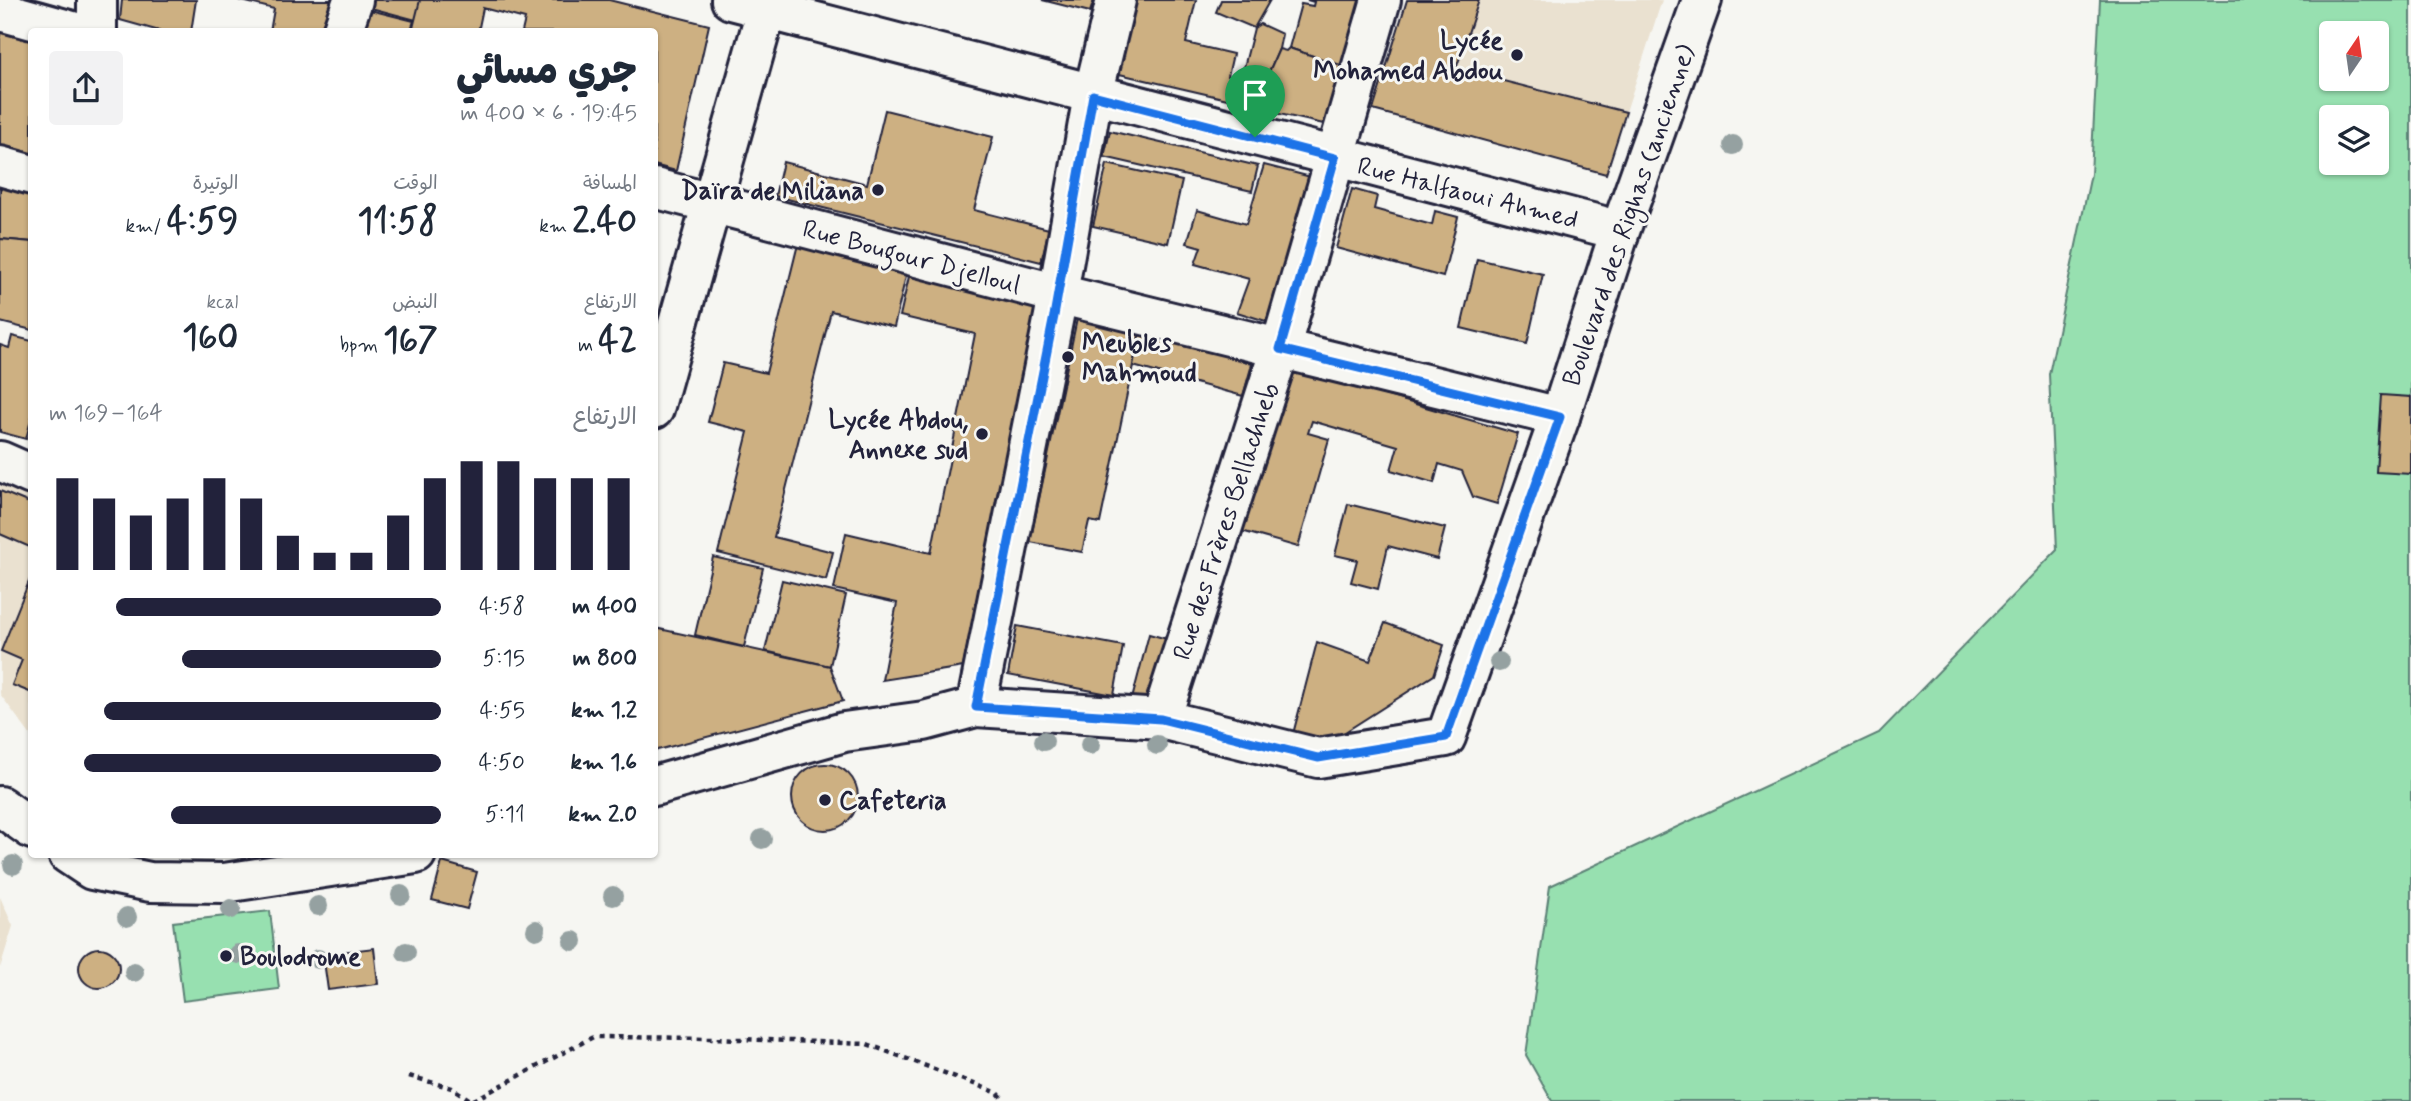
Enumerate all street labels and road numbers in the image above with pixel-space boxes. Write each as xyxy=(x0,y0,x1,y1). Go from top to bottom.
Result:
street label: Boulevard des Righas (ancienne) xyxy=(1555,40,1706,392)
street label: Rue Halfaoui Ahmed xyxy=(1354,150,1581,238)
street label: Rue Bougour Djelloul xyxy=(798,212,1024,306)
street label: Rue des Frères Bellachheb xyxy=(1166,379,1288,665)

